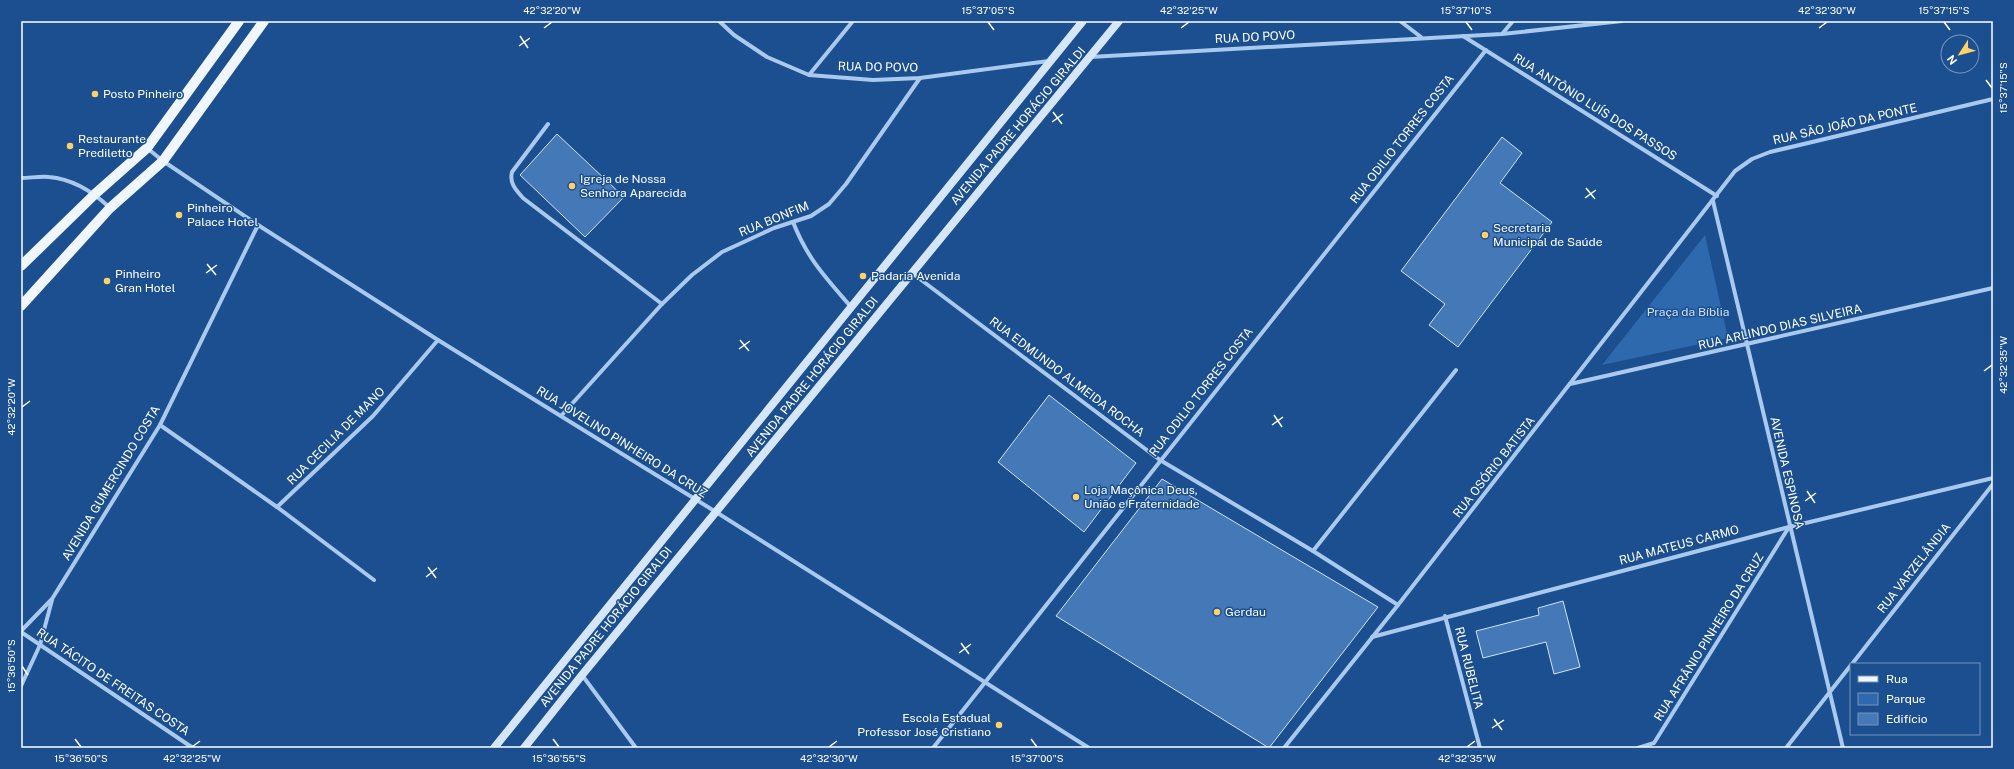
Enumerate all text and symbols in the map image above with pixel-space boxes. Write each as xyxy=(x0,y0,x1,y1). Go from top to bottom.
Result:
text: 42°32'20"W xyxy=(523,4,581,16)
text: 15°37'05"S xyxy=(961,4,1015,16)
text: 42°32'25"W xyxy=(1160,4,1218,16)
text: 15°37'10"S xyxy=(1441,4,1492,16)
text: 42°32'30"W xyxy=(1798,4,1856,16)
text: 15°37'15"S xyxy=(1918,4,1970,16)
street label: RUA DO POVO xyxy=(1215,28,1296,46)
north arrow xyxy=(1940,34,1980,74)
street label: AVENIDA PADRE HORÁCIO GIRALDI xyxy=(948,44,1088,208)
street label: RUA ANTÔNIO LUÍS DOS PASSOS xyxy=(1511,51,1679,163)
text: N xyxy=(1945,53,1959,67)
street label: RUA DO POVO xyxy=(838,59,918,75)
text: 15°37'15"S xyxy=(1997,62,2009,114)
street label: RUA ODILIO TORRES COSTA xyxy=(1347,71,1457,206)
place label: Posto Pinheiro xyxy=(103,87,183,101)
marker: Posto Pinheiro xyxy=(90,89,100,99)
street label: RUA SÃO JOÃO DA PONTE xyxy=(1772,101,1918,147)
place label: Restaurante Prediletto xyxy=(78,132,146,160)
marker: Restaurante Prediletto xyxy=(65,141,75,151)
place label: Igreja de Nossa Senhora Aparecida xyxy=(580,172,686,200)
marker: Igreja de Nossa Senhora Aparecida xyxy=(567,181,577,191)
street label: RUA BONFIM xyxy=(737,199,811,239)
place label: Pinheiro Palace Hotel xyxy=(187,201,258,229)
marker: Pinheiro Palace Hotel xyxy=(174,210,184,220)
place label: Secretaria Municipal de Saúde xyxy=(1493,221,1603,249)
marker: Secretaria Municipal de Saúde xyxy=(1480,230,1490,240)
place label: Pinheiro Gran Hotel xyxy=(115,267,176,295)
place label: Padaria Avenida xyxy=(871,269,960,283)
marker: Padaria Avenida xyxy=(858,271,868,281)
marker: Pinheiro Gran Hotel xyxy=(102,276,112,286)
street label: AVENIDA PADRE HORÁCIO GIRALDI xyxy=(743,294,881,460)
street label: RUA ARLINDO DIAS SILVEIRA xyxy=(1697,301,1864,353)
park label: Praça da Bíblia xyxy=(1647,305,1729,319)
street label: RUA EDMUNDO ALMEIDA ROCHA xyxy=(987,314,1148,440)
street label: RUA ODILIO TORRES COSTA xyxy=(1146,324,1256,459)
text: 42°32'35"W xyxy=(1997,335,2009,394)
text: 42°32'20"W xyxy=(5,378,17,436)
street label: RUA JOVELINO PINHEIRO DA CRUZ xyxy=(534,383,710,501)
street label: RUA CECILIA DE MANO xyxy=(284,384,388,488)
street label: AVENIDA GUMERCINDO COSTA xyxy=(59,403,163,563)
street label: RUA OSÓRIO BATISTA xyxy=(1450,413,1538,520)
street label: AVENIDA ESPINOSA xyxy=(1767,415,1807,531)
place label: Loja Maçônica Deus, União e Fraternidade xyxy=(1084,483,1200,511)
marker: Loja Maçônica Deus, União e Fraternidade xyxy=(1071,492,1081,502)
street label: RUA VARZELÂNDIA xyxy=(1874,520,1954,616)
street label: RUA MATEUS CARMO xyxy=(1618,522,1741,568)
street label: AVENIDA PADRE HORÁCIO GIRALDI xyxy=(537,544,675,710)
street label: RUA AFRÂNIO PINHEIRO DA CRUZ xyxy=(1651,550,1767,724)
place label: Gerdau xyxy=(1225,605,1266,619)
marker: Gerdau xyxy=(1212,607,1222,617)
street label: RUA TÁCITO DE FREITAS COSTA xyxy=(34,625,193,739)
street label: RUA RUBELITA xyxy=(1452,625,1486,711)
text: 15°36'50"S xyxy=(5,639,17,693)
legend xyxy=(1850,663,1980,735)
text: Rua xyxy=(1886,672,1908,686)
text: Parque xyxy=(1886,692,1926,706)
place label: Escola Estadual Professor José Cristiano xyxy=(857,711,991,739)
text: Edifício xyxy=(1886,712,1928,726)
marker: Escola Estadual Professor José Cristiano xyxy=(994,720,1004,730)
text: 15°36'50"S xyxy=(54,752,108,764)
text: 42°32'25"W xyxy=(163,752,221,764)
text: 15°36'55"S xyxy=(532,752,586,764)
text: 42°32'30"W xyxy=(800,752,858,764)
text: 15°37'00"S xyxy=(1011,752,1064,764)
text: 42°32'35"W xyxy=(1438,752,1497,764)

